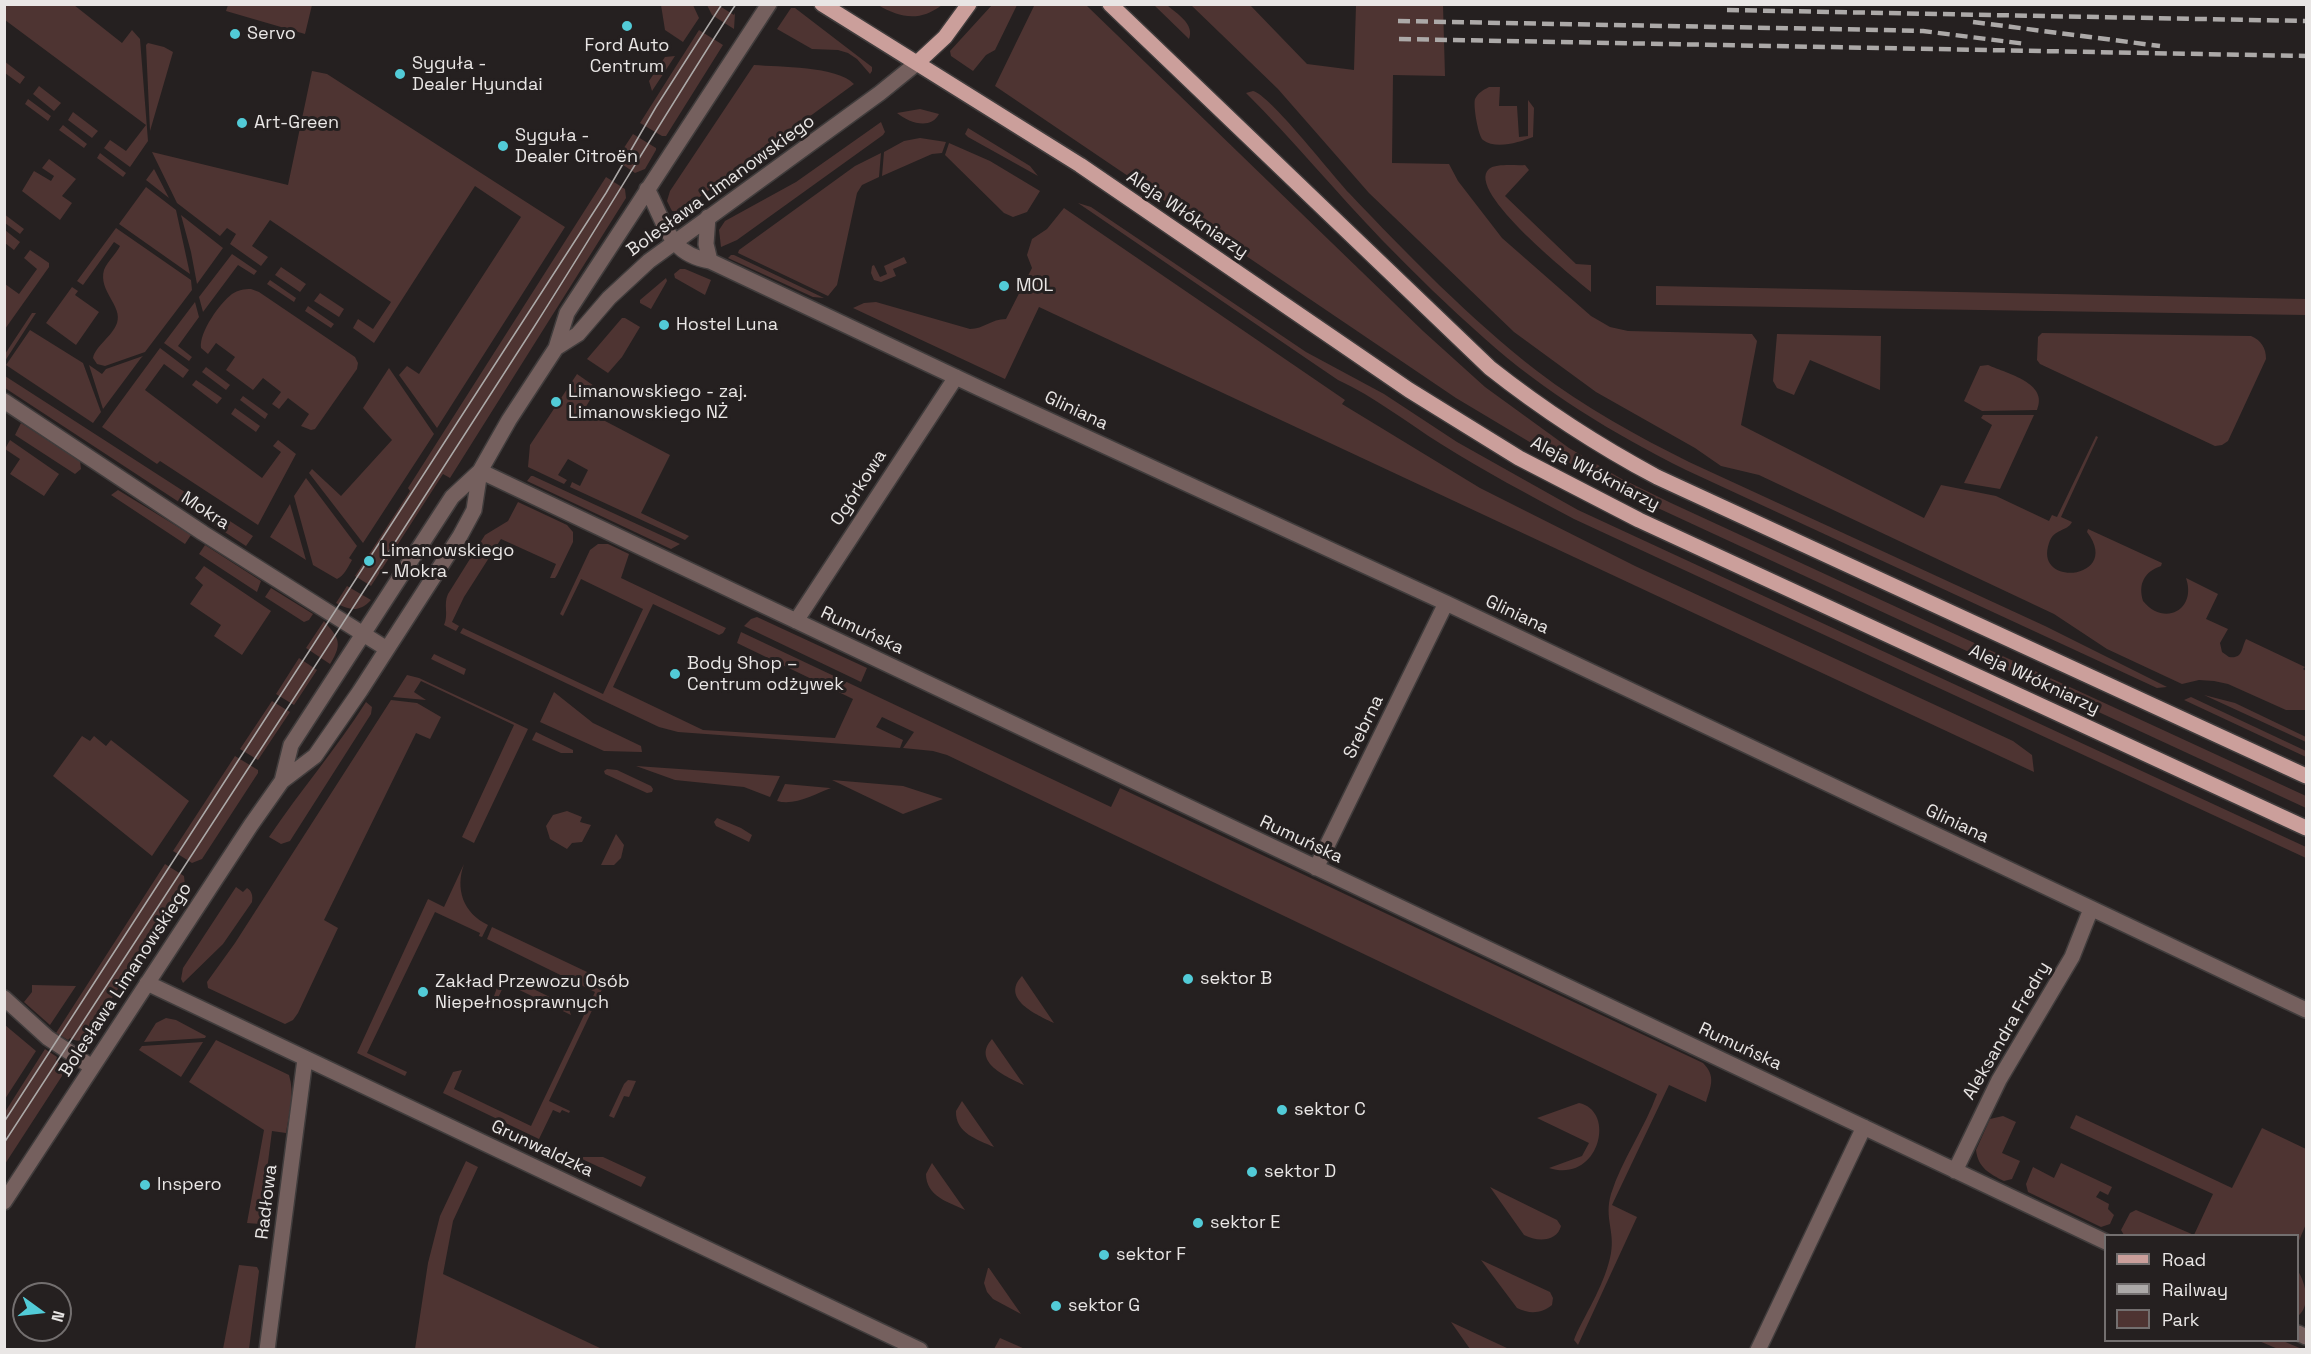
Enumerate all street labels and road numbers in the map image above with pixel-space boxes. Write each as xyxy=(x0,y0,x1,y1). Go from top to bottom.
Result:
street label: Bolesława Limanowskiego xyxy=(623,111,819,261)
street label: Aleja Włókniarzy xyxy=(1122,166,1252,264)
street label: Gliniana xyxy=(1041,387,1111,435)
street label: Aleja Włókniarzy xyxy=(1527,432,1663,516)
street label: Ogórkowa xyxy=(826,446,892,530)
street label: Mokra xyxy=(177,487,233,535)
street label: Gliniana xyxy=(1482,591,1552,639)
street label: Rumuńska xyxy=(817,602,907,660)
street label: Aleja Włókniarzy xyxy=(1965,640,2103,720)
street label: Srebrna xyxy=(1339,692,1389,762)
street label: Gliniana xyxy=(1922,800,1992,848)
street label: Rumuńska xyxy=(1256,811,1346,869)
street label: Bolesława Limanowskiego xyxy=(55,879,197,1081)
street label: Aleksandra Fredry xyxy=(1959,958,2055,1104)
street label: Rumuńska xyxy=(1695,1018,1785,1076)
street label: Grunwaldzka xyxy=(487,1116,597,1182)
street label: Radłowa xyxy=(252,1163,282,1241)

